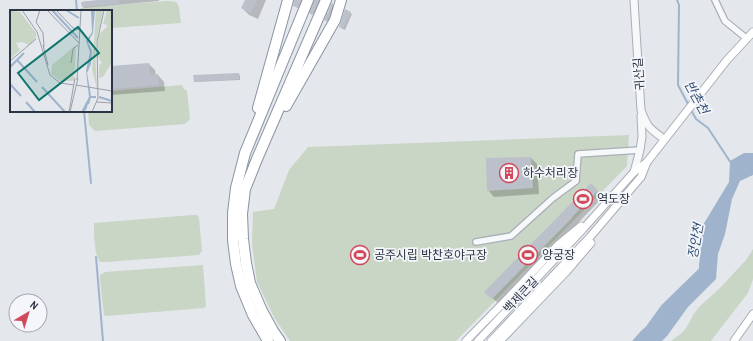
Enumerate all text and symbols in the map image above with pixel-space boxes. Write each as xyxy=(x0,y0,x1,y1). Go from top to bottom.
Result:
inset map xyxy=(10,10,112,112)
street label: 귀산길 xyxy=(630,57,648,91)
water label: 반촌천 xyxy=(680,77,713,118)
building icon: 하수처리장 xyxy=(498,162,520,184)
place label: 하수처리장 xyxy=(523,165,578,181)
sports icon: 역도장 xyxy=(572,188,594,210)
place label: 역도장 xyxy=(597,191,630,207)
water label: 정안천 xyxy=(684,221,707,260)
sports icon: 공주시립 박찬호야구장 xyxy=(349,244,371,266)
sports icon: 양궁장 xyxy=(517,244,539,266)
place label: 공주시립 박찬호야구장 xyxy=(374,247,487,263)
place label: 양궁장 xyxy=(542,247,575,263)
street label: 백제큰길 xyxy=(500,273,542,317)
north arrow xyxy=(8,293,48,333)
text: N xyxy=(27,298,41,313)

